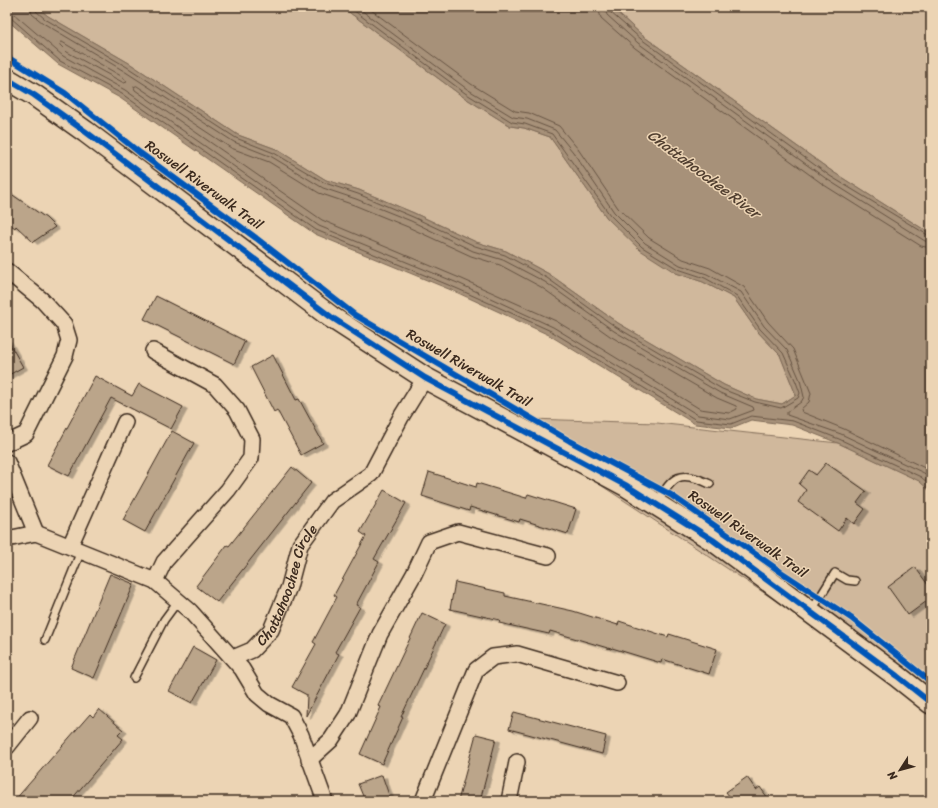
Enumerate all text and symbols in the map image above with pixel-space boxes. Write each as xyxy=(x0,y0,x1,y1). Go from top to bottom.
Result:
water label: Chattahoochee River xyxy=(642,123,768,227)
street label: Roswell Riverwalk Trail xyxy=(140,133,269,237)
street label: Roswell Riverwalk Trail xyxy=(402,322,537,415)
street label: Roswell Riverwalk Trail xyxy=(683,483,814,585)
street label: Chattahoochee Circle xyxy=(250,519,324,652)
north arrow xyxy=(880,750,920,790)
text: N xyxy=(882,767,903,785)

